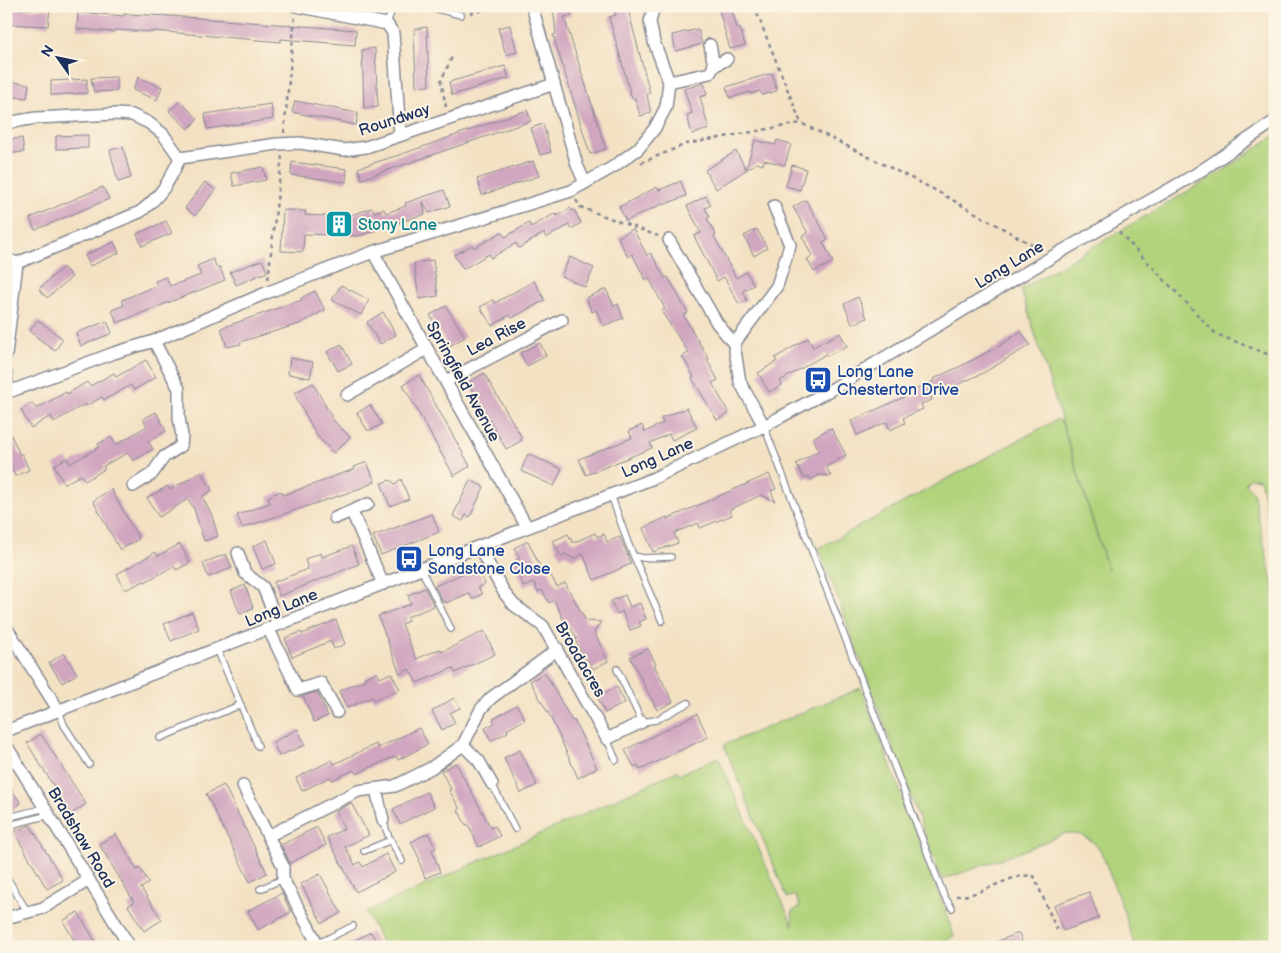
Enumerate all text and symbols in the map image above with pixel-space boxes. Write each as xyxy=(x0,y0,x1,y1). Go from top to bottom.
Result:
north arrow xyxy=(32,32,82,82)
text: N xyxy=(38,42,58,60)
street label: Roundway xyxy=(356,100,433,141)
building icon: Stony Lane xyxy=(324,209,354,239)
place label: Stony Lane xyxy=(358,216,438,235)
street label: Long Lane xyxy=(972,237,1048,293)
street label: Lea Rise xyxy=(464,314,530,361)
street label: Springfield Avenue xyxy=(422,318,504,446)
place label: Long Lane Chesterton Drive xyxy=(837,363,959,400)
bus stop icon: Long Lane Chesterton Drive xyxy=(803,365,833,395)
street label: Long Lane xyxy=(619,434,697,483)
place label: Long Lane Sandstone Close xyxy=(428,542,551,579)
bus stop icon: Long Lane Sandstone Close xyxy=(394,544,424,574)
street label: Long Lane xyxy=(242,585,321,632)
street label: Broadacres xyxy=(550,619,609,701)
street label: Bradshaw Road xyxy=(43,784,118,892)

